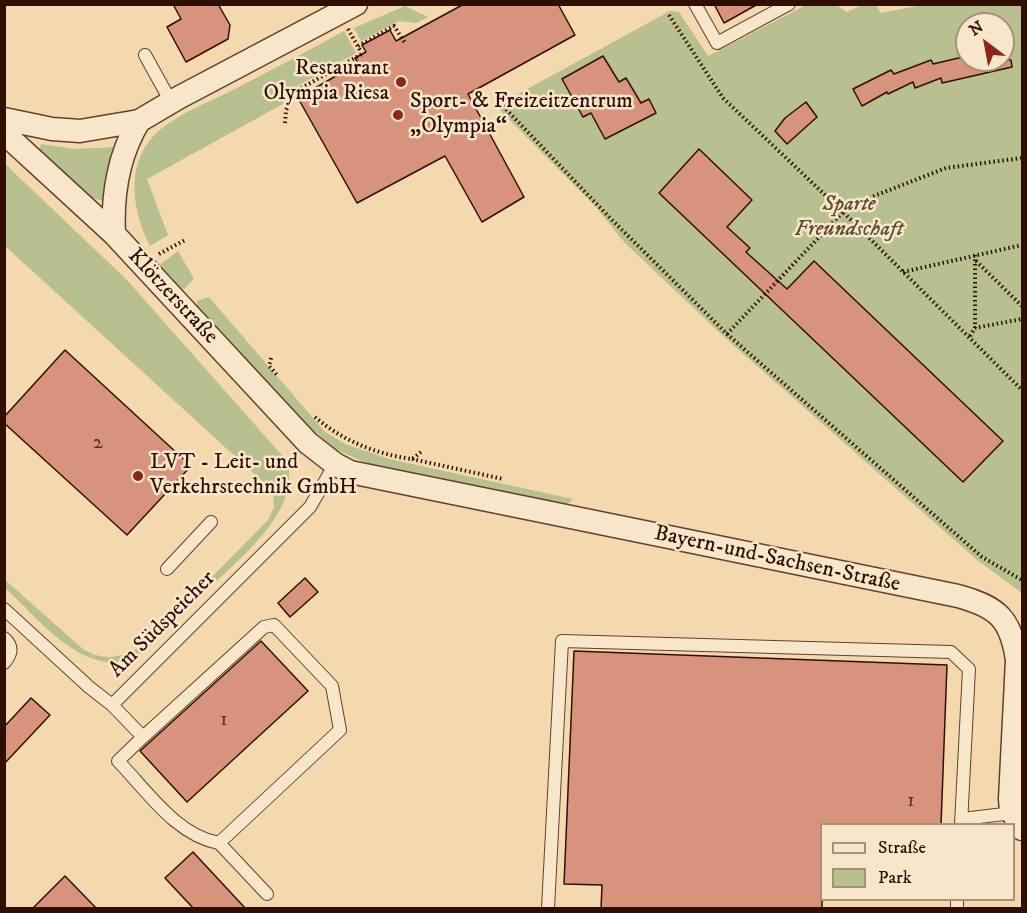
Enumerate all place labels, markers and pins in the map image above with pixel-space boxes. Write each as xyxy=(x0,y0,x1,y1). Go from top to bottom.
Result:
place label: Restaurant Olympia Riesa xyxy=(263,56,389,107)
marker: Restaurant Olympia Riesa xyxy=(394,75,408,89)
place label: Sport- & Freizeitzentrum „Olympia“ xyxy=(410,89,633,140)
marker: Sport- & Freizeitzentrum „Olympia“ xyxy=(391,108,405,122)
place label: LVT - Leit- und Verkehrstechnik GmbH xyxy=(150,450,357,502)
marker: LVT - Leit- und Verkehrstechnik GmbH xyxy=(131,469,145,483)

